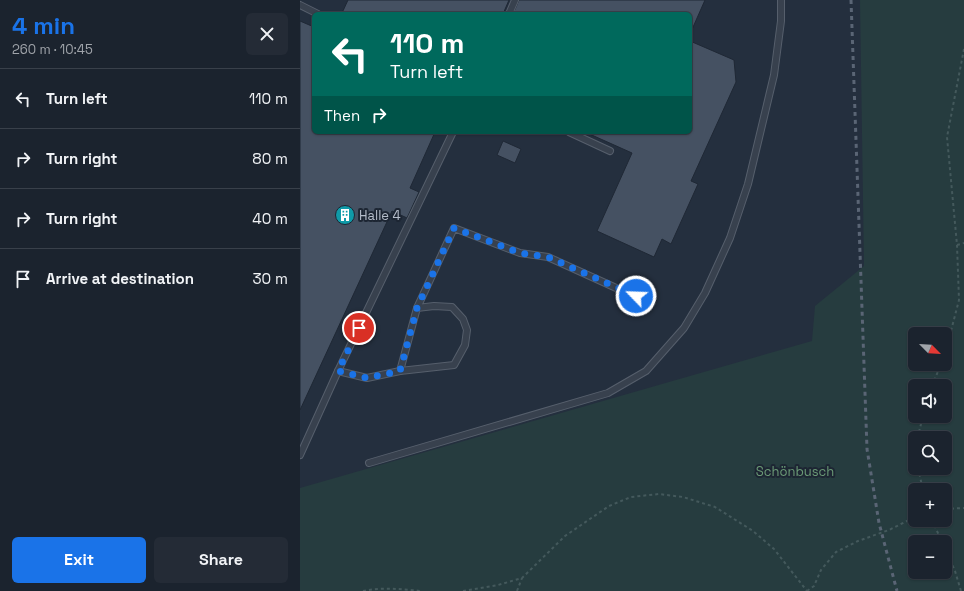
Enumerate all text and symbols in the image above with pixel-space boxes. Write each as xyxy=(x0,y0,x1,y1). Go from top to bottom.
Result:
text: 4 min xyxy=(12,10,75,41)
button: close xyxy=(246,13,288,55)
text: 110 m xyxy=(390,25,464,61)
icon: left xyxy=(324,28,376,80)
text: 260 m · 10:45 xyxy=(12,41,93,58)
text: Turn left xyxy=(390,60,463,83)
icon: left xyxy=(12,88,34,110)
text: Turn left xyxy=(46,89,108,108)
text: 110 m xyxy=(249,89,288,108)
icon: right xyxy=(368,104,390,126)
text: Then xyxy=(324,106,360,125)
icon: right xyxy=(12,148,34,170)
text: Turn right xyxy=(46,149,117,168)
text: 80 m xyxy=(252,149,288,168)
building icon: Halle 4 xyxy=(334,204,356,226)
place label: Halle 4 xyxy=(359,207,401,224)
icon: right xyxy=(12,208,34,230)
text: Turn right xyxy=(46,209,117,228)
text: 40 m xyxy=(252,209,288,228)
icon: arrive xyxy=(12,268,34,290)
text: Arrive at destination xyxy=(46,269,194,288)
text: 30 m xyxy=(253,269,288,288)
position arrow xyxy=(615,275,657,317)
pin xyxy=(342,311,376,345)
icon: arrive xyxy=(348,317,370,339)
north arrow xyxy=(908,327,952,371)
map controls xyxy=(908,327,952,579)
button: sound xyxy=(908,379,952,423)
button: search xyxy=(908,431,952,475)
park label: Schönbusch xyxy=(756,463,834,480)
button: + xyxy=(908,483,952,527)
button: − xyxy=(908,535,952,579)
button: Exit xyxy=(12,537,146,583)
button: Share xyxy=(154,537,288,583)

